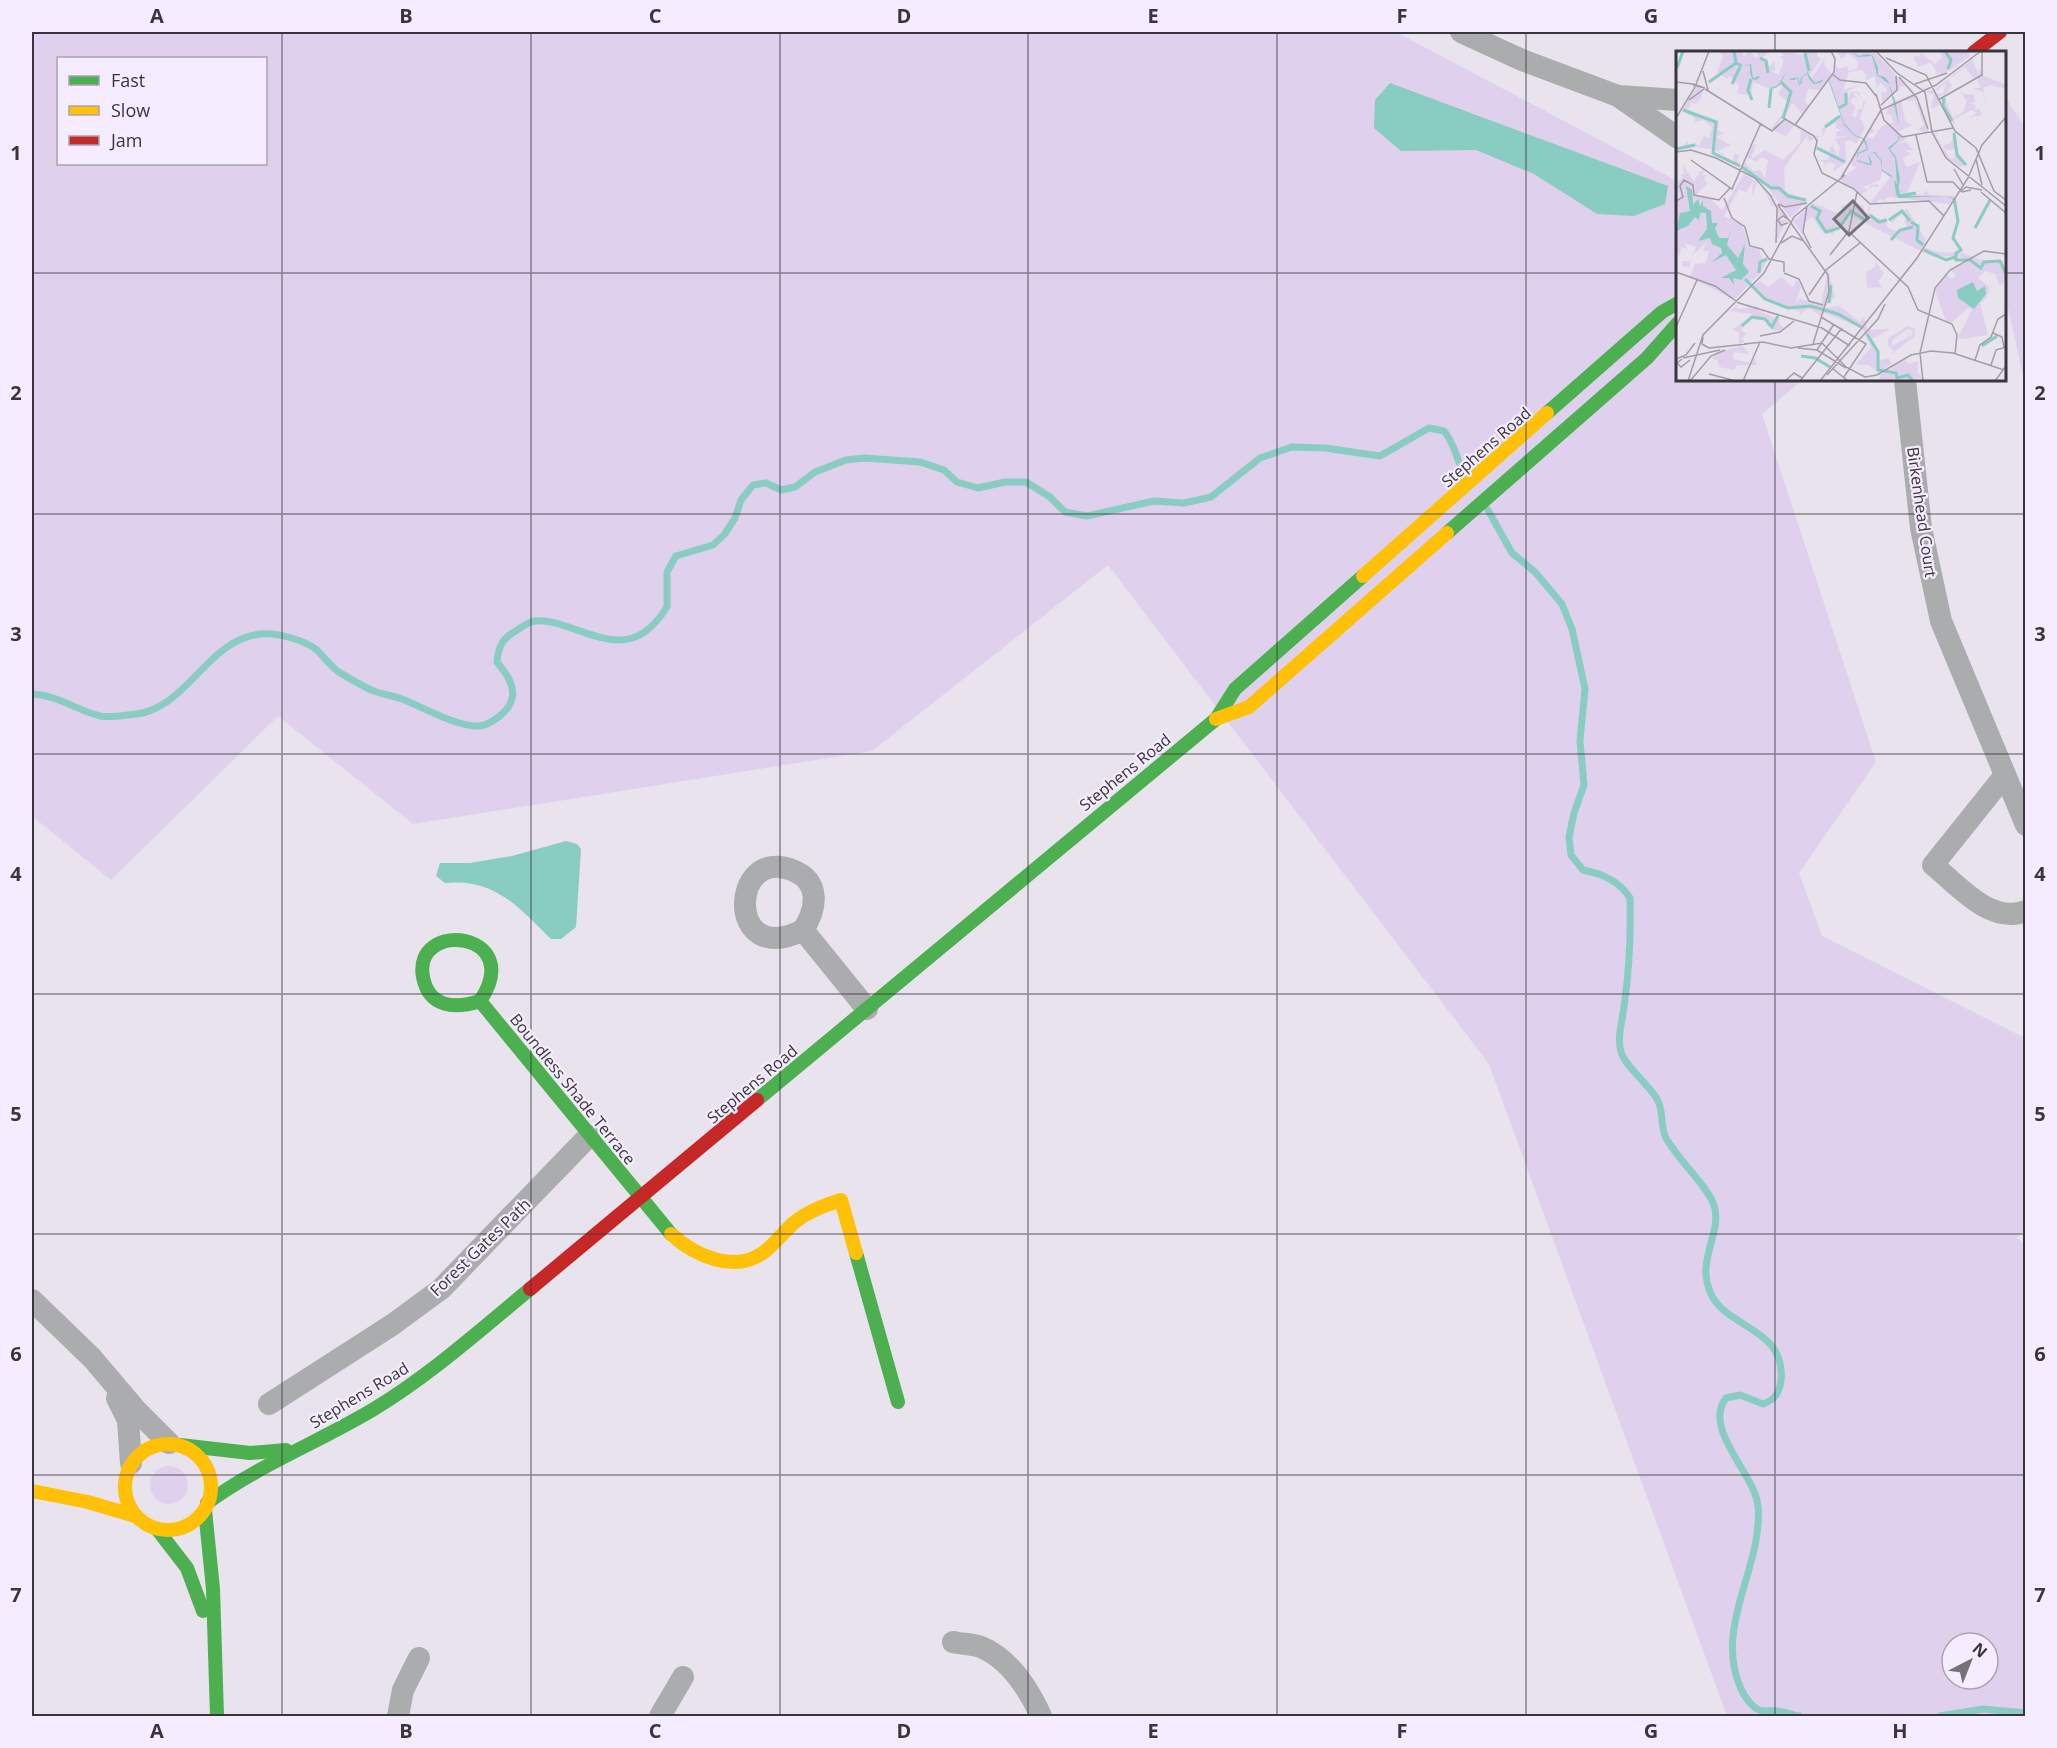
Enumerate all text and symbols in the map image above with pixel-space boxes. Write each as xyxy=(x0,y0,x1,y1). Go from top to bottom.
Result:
text: A xyxy=(150,2,164,29)
text: B xyxy=(399,2,413,29)
text: C xyxy=(649,2,662,29)
text: D xyxy=(897,2,911,29)
text: E xyxy=(1147,2,1159,29)
text: F xyxy=(1397,2,1407,29)
text: G xyxy=(1644,2,1658,29)
text: H xyxy=(1892,2,1908,29)
inset map xyxy=(1676,51,2006,381)
legend xyxy=(57,57,267,165)
text: Fast xyxy=(111,68,145,92)
text: Slow xyxy=(111,98,150,122)
text: Jam xyxy=(109,128,143,152)
text: 1 xyxy=(10,139,22,166)
text: 1 xyxy=(2034,139,2046,166)
text: 2 xyxy=(10,379,22,406)
text: 2 xyxy=(2034,379,2046,406)
street label: Stephens Road xyxy=(1437,402,1535,492)
street label: Birkenhead Court xyxy=(1902,445,1942,579)
text: 3 xyxy=(10,620,22,647)
text: 3 xyxy=(2034,620,2046,647)
street label: Stephens Road xyxy=(1075,728,1175,816)
text: 4 xyxy=(10,860,22,887)
text: 4 xyxy=(2034,860,2046,887)
street label: Boundless Shade Terrace xyxy=(505,1009,641,1169)
street label: Stephens Road xyxy=(702,1040,802,1128)
text: 5 xyxy=(10,1100,22,1127)
text: 5 xyxy=(2034,1100,2046,1127)
street label: Forest Gates Path xyxy=(425,1193,535,1301)
text: 6 xyxy=(10,1340,22,1367)
text: 6 xyxy=(2034,1340,2046,1367)
street label: Stephens Road xyxy=(305,1357,413,1433)
text: 7 xyxy=(10,1581,22,1608)
text: 7 xyxy=(2034,1581,2046,1608)
north arrow xyxy=(1940,1631,2000,1691)
text: N xyxy=(1968,1637,1992,1662)
text: A xyxy=(150,1717,164,1744)
text: B xyxy=(399,1717,413,1744)
text: C xyxy=(649,1717,662,1744)
text: D xyxy=(897,1717,911,1744)
text: E xyxy=(1147,1717,1159,1744)
text: F xyxy=(1397,1717,1407,1744)
text: G xyxy=(1644,1717,1658,1744)
text: H xyxy=(1892,1717,1908,1744)

